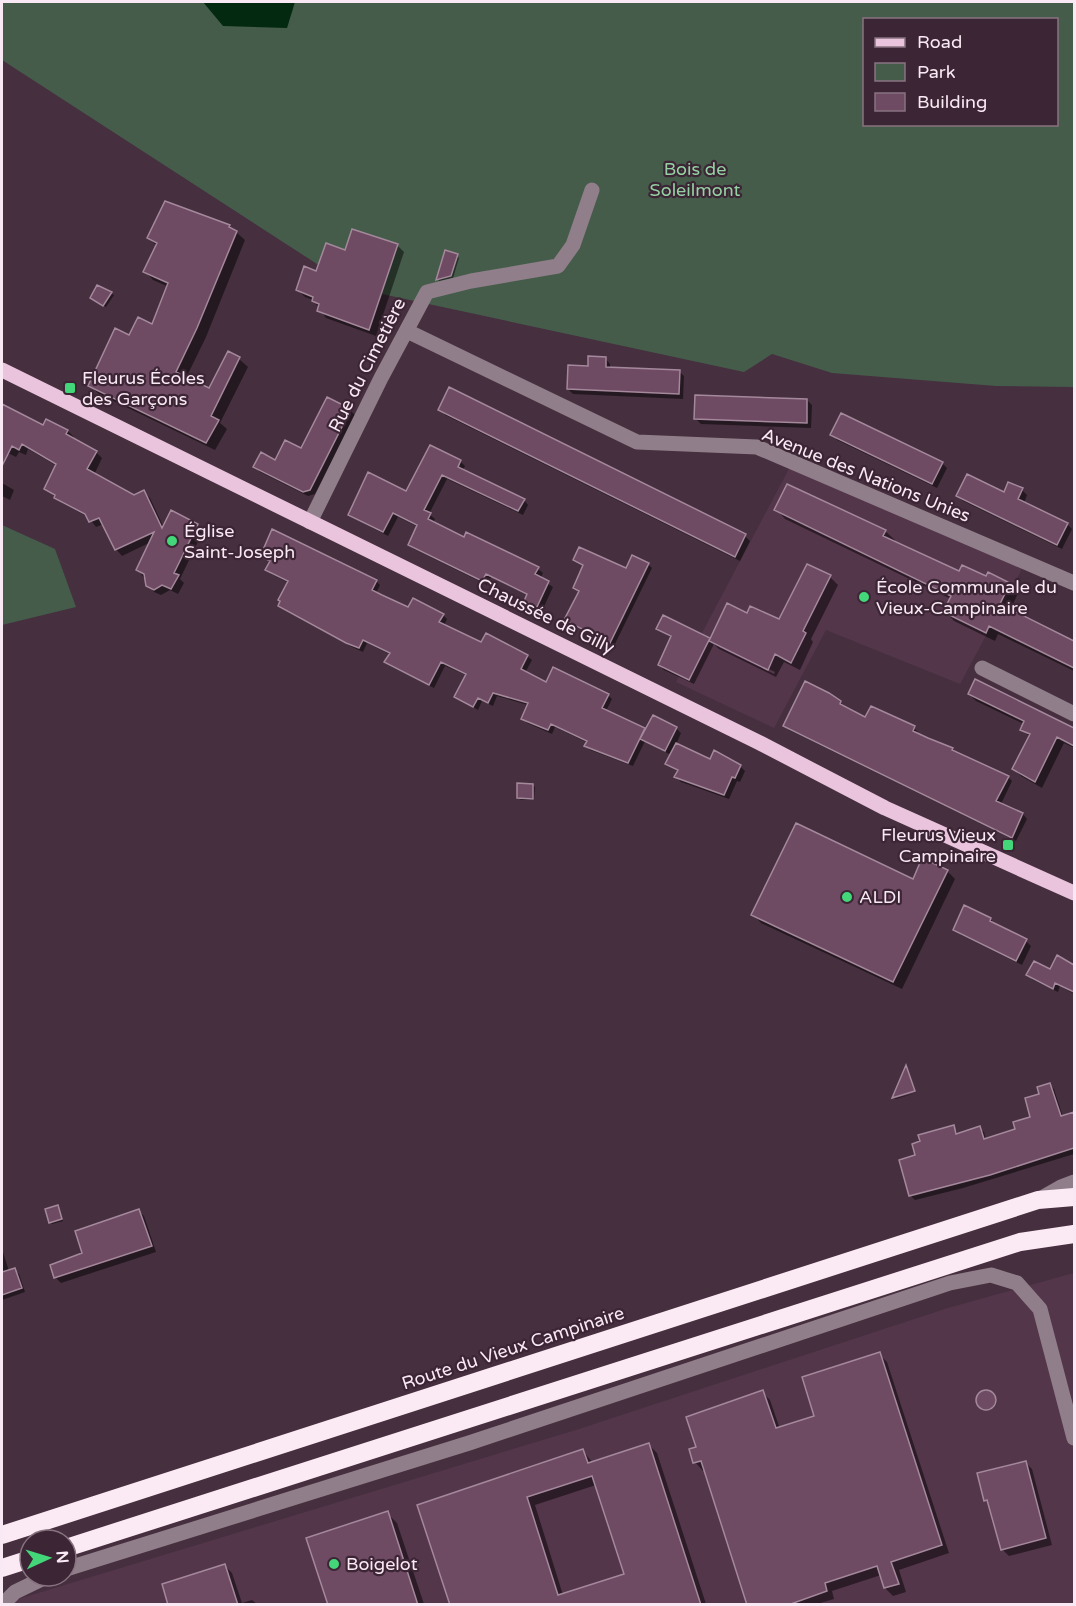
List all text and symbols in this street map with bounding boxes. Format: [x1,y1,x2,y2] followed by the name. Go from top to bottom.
[863,18,1058,126] legend
[917,31,962,53] text: Road
[917,61,956,83] text: Park
[917,91,987,113] text: Building
[650,158,740,201] park label: Bois de Soleilmont
[324,294,410,436] street label: Rue du Cimetière
[82,367,205,410] place label: Fleurus Écoles des Garçons
[63,381,77,395] marker: Fleurus Écoles des Garçons
[759,423,973,527] street label: Avenue des Nations Unies
[184,520,295,563] place label: Église Saint-Joseph
[165,534,179,548] marker: Église Saint-Joseph
[474,573,618,659] street label: Chaussée de Gilly
[876,576,1057,619] place label: École Communale du Vieux-Campinaire
[857,590,871,604] marker: École Communale du Vieux-Campinaire
[881,824,996,867] place label: Fleurus Vieux Campinaire
[1001,838,1015,852] marker: Fleurus Vieux Campinaire
[859,886,901,908] place label: ALDI
[840,890,854,904] marker: ALDI
[399,1302,627,1394] street label: Route du Vieux Campinaire
[18,1528,78,1588] north arrow
[52,1550,72,1564] text: N
[346,1553,418,1575] place label: Boigelot
[327,1557,341,1571] marker: Boigelot

